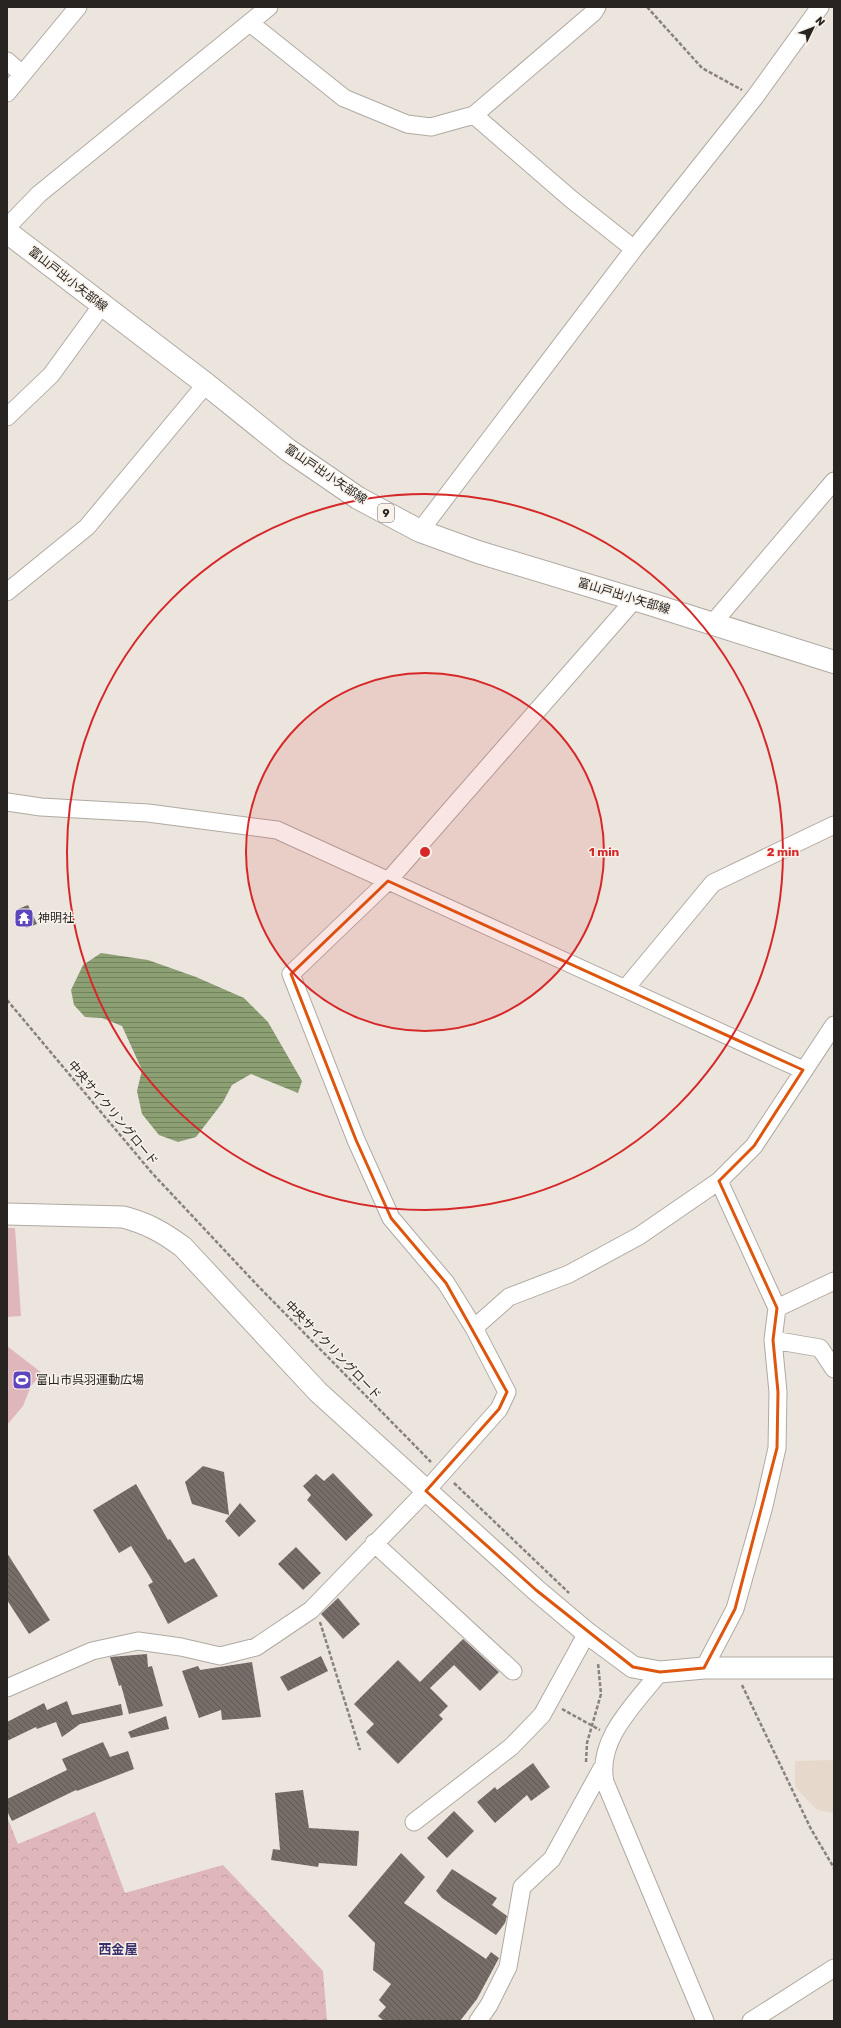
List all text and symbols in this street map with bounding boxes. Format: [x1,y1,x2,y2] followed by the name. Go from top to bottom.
[793,8,833,48] north arrow
[812,14,827,29] text: N
[26,244,110,314] street label: 富山戸出小矢部線
[282,441,370,507] street label: 富山戸出小矢部線
[378,504,394,522] road number: 9
[576,575,672,617] street label: 富山戸出小矢部線
[418,845,432,859] centre of rings
[589,845,620,859] text: 1 min
[767,845,800,859] text: 2 min
[13,907,35,929] temple icon: 神明社
[38,911,74,925] place label: 神明社
[65,1058,161,1168] street label: 中央サイクリングロード
[282,1298,384,1402] street label: 中央サイクリングロード
[11,1369,33,1391] sports icon: 富山市呉羽運動広場
[36,1373,144,1387] place label: 富山市呉羽運動広場
[98,1942,138,1957] district label: 西金屋

